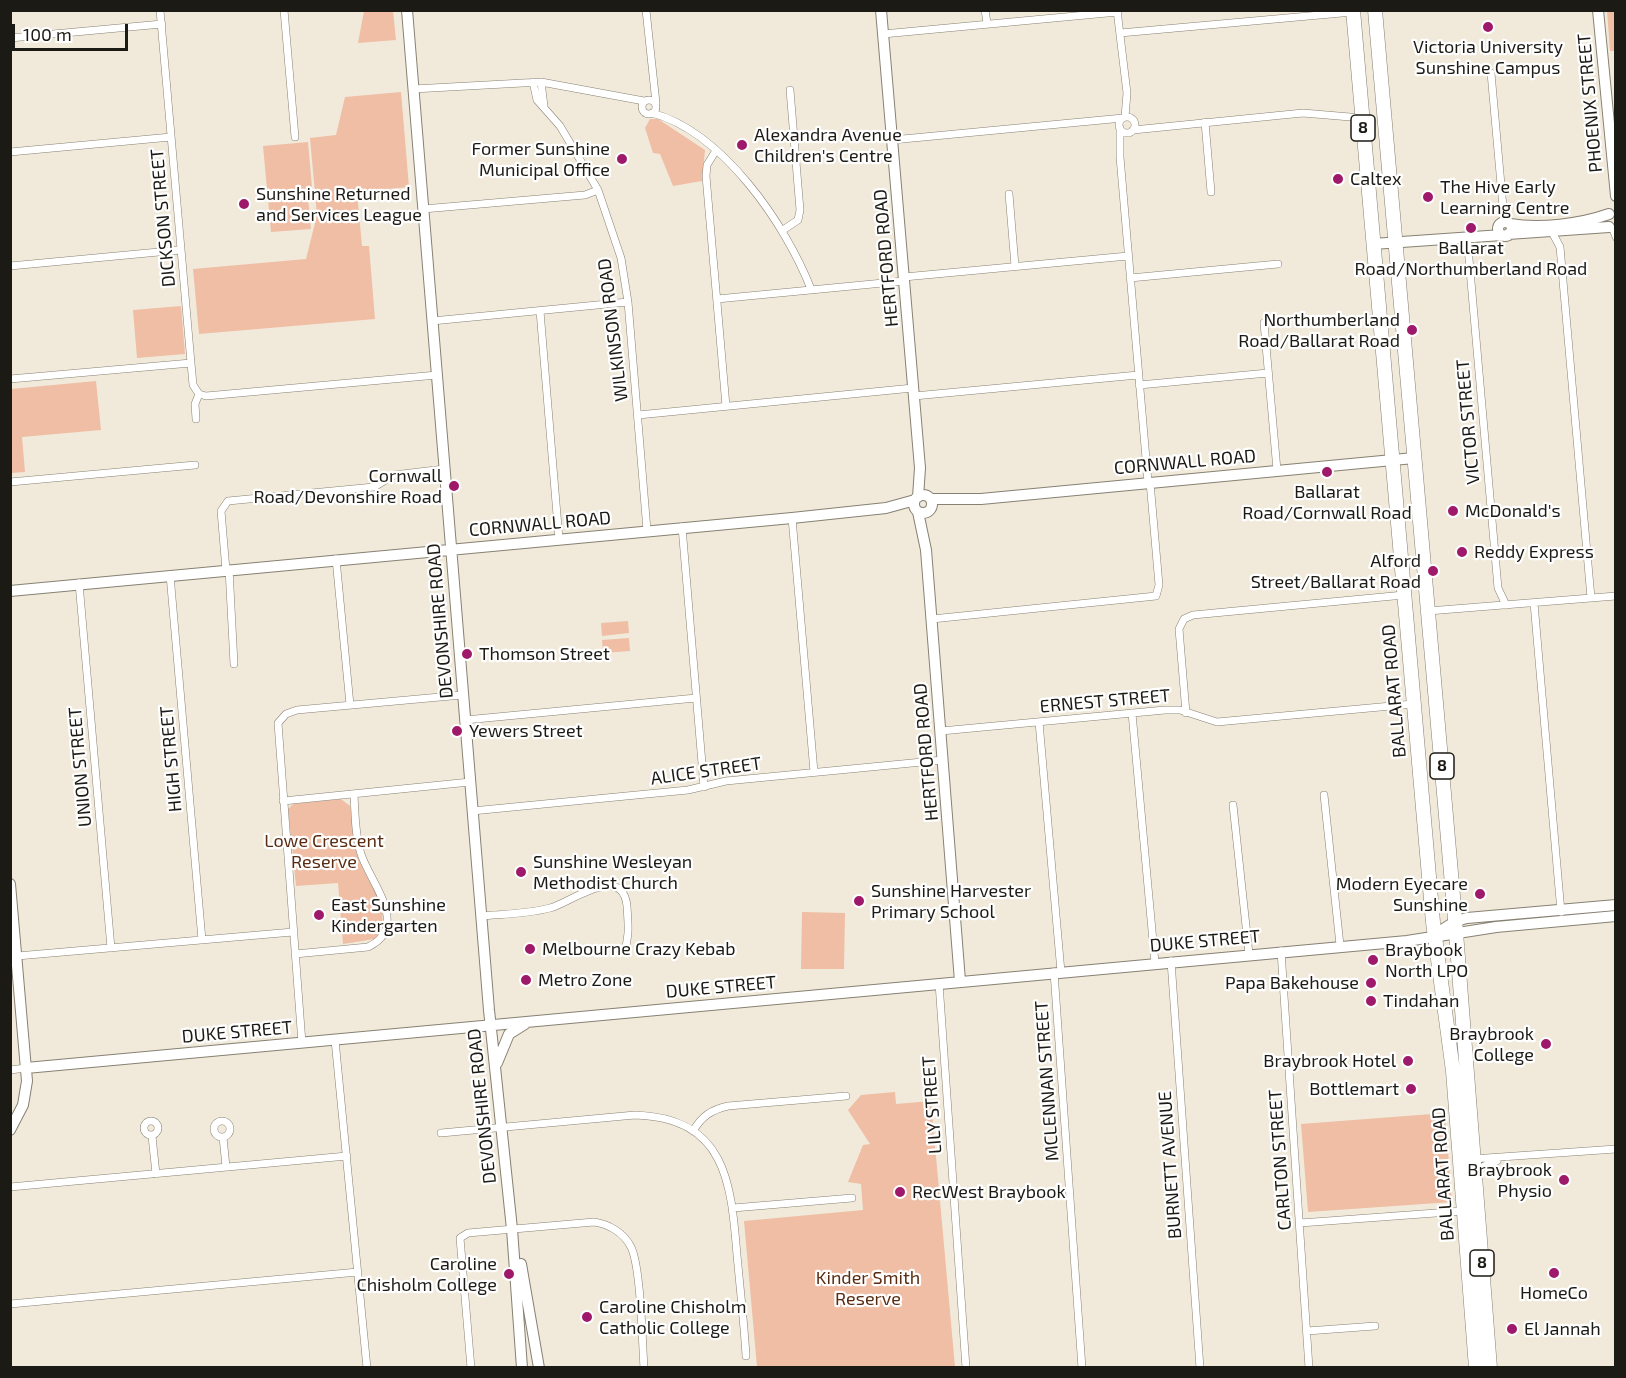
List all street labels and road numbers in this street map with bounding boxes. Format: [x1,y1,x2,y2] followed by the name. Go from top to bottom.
[1573,33,1607,173] street label: PHOENIX STREET
[1351,115,1375,141] road number: 8
[146,148,180,288] street label: DICKSON STREET
[869,188,903,328] street label: HERTFORD ROAD
[593,257,633,403] street label: WILKINSON ROAD
[1452,358,1484,486] street label: VICTOR STREET
[1113,445,1257,479] street label: CORNWALL ROAD
[468,507,612,541] street label: CORNWALL ROAD
[422,542,458,700] street label: DEVONSHIRE ROAD
[1377,623,1411,759] street label: BALLARAT ROAD
[909,682,943,822] street label: HERTFORD ROAD
[1039,685,1171,717] street label: ERNEST STREET
[156,705,186,813] street label: HIGH STREET
[64,706,96,828] street label: UNION STREET
[649,753,763,789] street label: ALICE STREET
[1430,753,1454,779] road number: 8
[1149,925,1261,957] street label: DUKE STREET
[665,971,777,1003] street label: DUKE STREET
[1031,1000,1063,1162] street label: MCLENNAN STREET
[181,1016,293,1048] street label: DUKE STREET
[463,1027,501,1185] street label: DEVONSHIRE ROAD
[918,1055,946,1155] street label: LILY STREET
[1264,1089,1296,1231] street label: CARLTON STREET
[1154,1090,1186,1240] street label: BURNETT AVENUE
[1428,1106,1458,1242] street label: BALLARAT ROAD
[1470,1250,1494,1276] road number: 8

